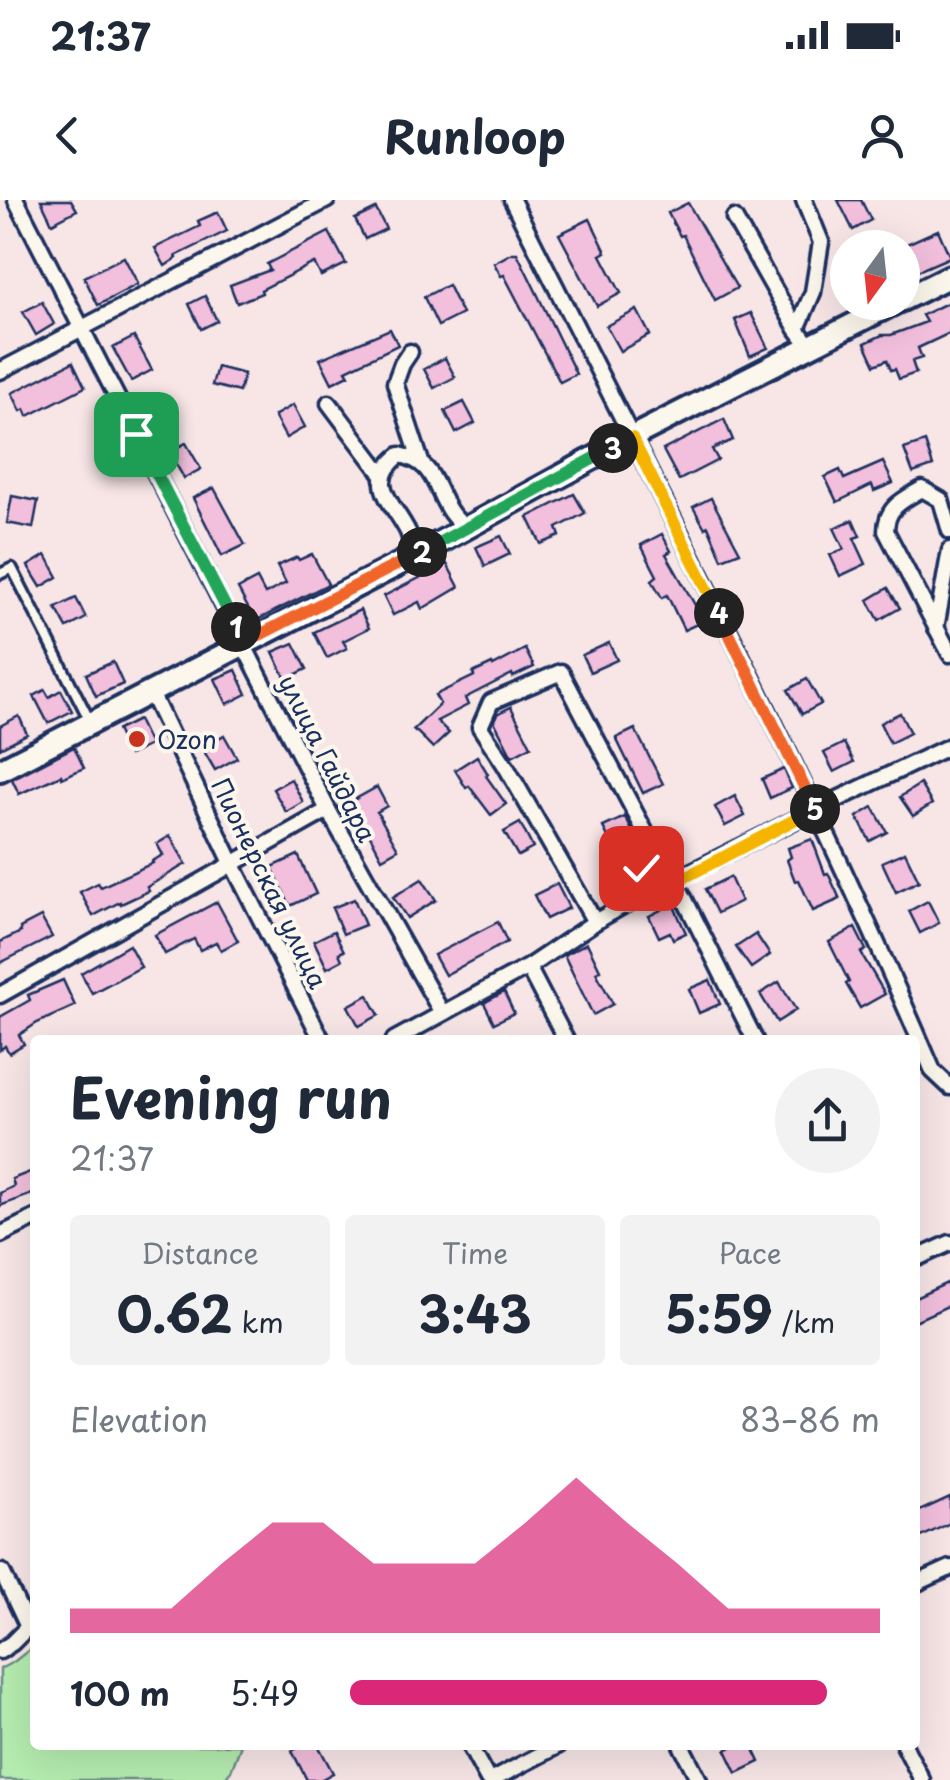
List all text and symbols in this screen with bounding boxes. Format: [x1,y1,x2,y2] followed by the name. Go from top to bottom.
[50,7,150,64] text: 21:37
[384,101,566,169] text: Runloop
[40,108,95,163] icon: back
[855,108,910,163] icon: person
[830,230,920,320] north arrow
[830,230,920,320] map controls
[94,392,179,477] pin
[109,407,164,462] icon: arrive
[588,423,638,473] pin: 3
[604,426,622,469] text: 3
[397,527,447,577] pin: 2
[412,530,432,573] text: 2
[694,588,744,638] pin: 4
[709,591,729,634] text: 4
[211,602,261,652] pin: 1
[229,605,243,648] text: 1
[269,668,387,849] street label: улица Гайдара
[157,720,217,758] place label: Ozon
[126,728,148,750] marker: Ozon
[202,771,338,995] street label: Пионерская улица
[790,784,840,834] pin: 5
[806,787,824,830] text: 5
[599,826,684,911] pin
[614,841,669,896] icon: check
[70,1055,392,1138] text: Evening run
[775,1068,880,1173] button: share
[70,1134,154,1182] text: 21:37
[141,1231,259,1274] text: Distance
[442,1231,508,1274] text: Time
[718,1231,782,1274] text: Pace
[116,1274,232,1350] text: 0.62
[418,1274,532,1350] text: 3:43
[665,1274,773,1350] text: 5:59
[232,1300,284,1343] text: km
[773,1300,835,1343] text: /km
[70,1395,208,1443] text: Elevation
[740,1395,880,1443] text: 83–86 m
[70,1669,170,1717] text: 100 m
[230,1669,299,1717] text: 5:49

